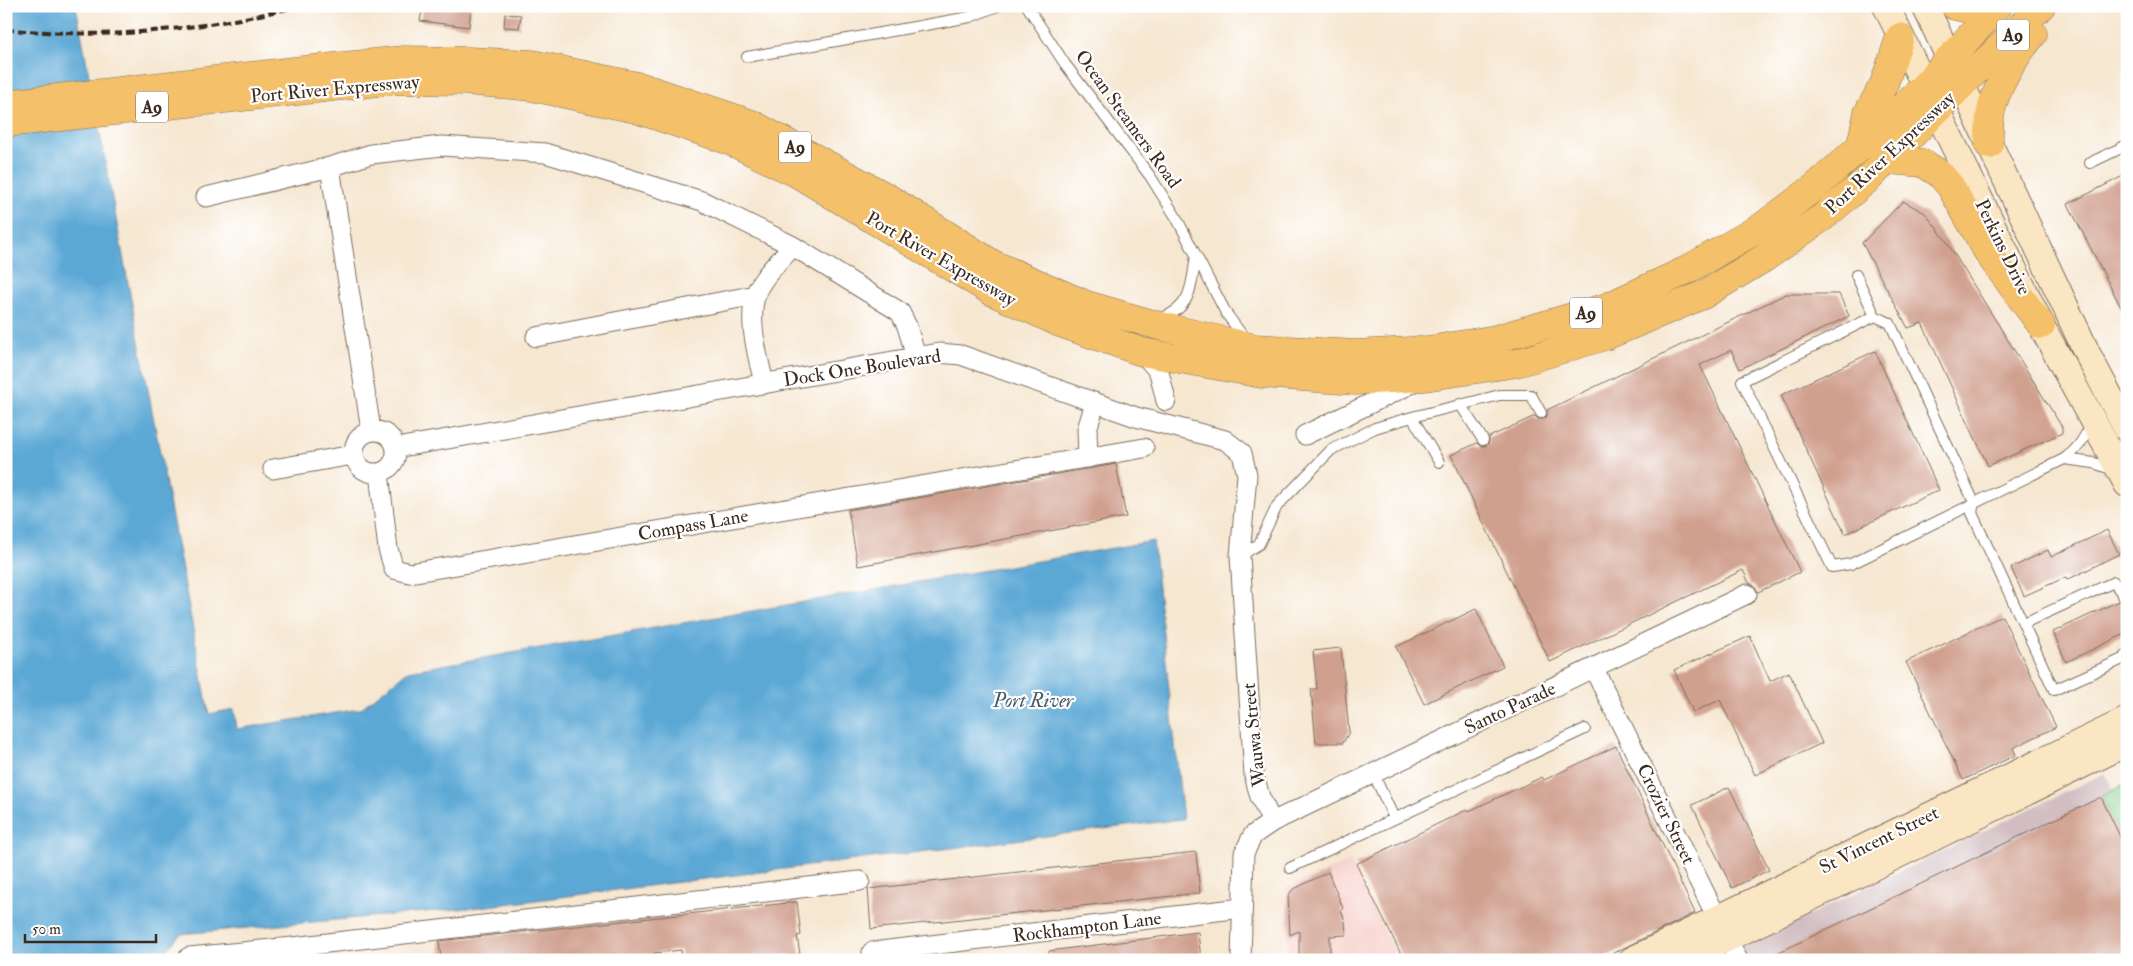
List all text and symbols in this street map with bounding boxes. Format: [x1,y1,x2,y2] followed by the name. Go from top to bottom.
[1997,20,2029,50] road number: A9
[1070,45,1187,193] street label: Ocean Steamers Road
[249,70,421,109] street label: Port River Expressway
[1820,86,1961,220] street label: Port River Expressway
[136,91,168,122] road number: A9
[779,132,811,162] road number: A9
[1970,195,2037,299] street label: Perkins Drive
[861,206,1021,313] street label: Port River Expressway
[1570,298,1602,328] road number: A9
[782,344,943,392] street label: Dock One Boulevard
[636,503,750,547] street label: Compass Lane
[1461,676,1560,740] street label: Santo Parade
[1237,682,1272,789] street label: Wauwa Street
[992,688,1075,713] water label: Port River
[1631,760,1701,868] street label: Crozier Street
[1815,801,1943,879] street label: St Vincent Street
[1011,906,1163,949] street label: Rockhampton Lane
[25,911,156,943] scale bar
[32,920,61,939] text: 50 m

